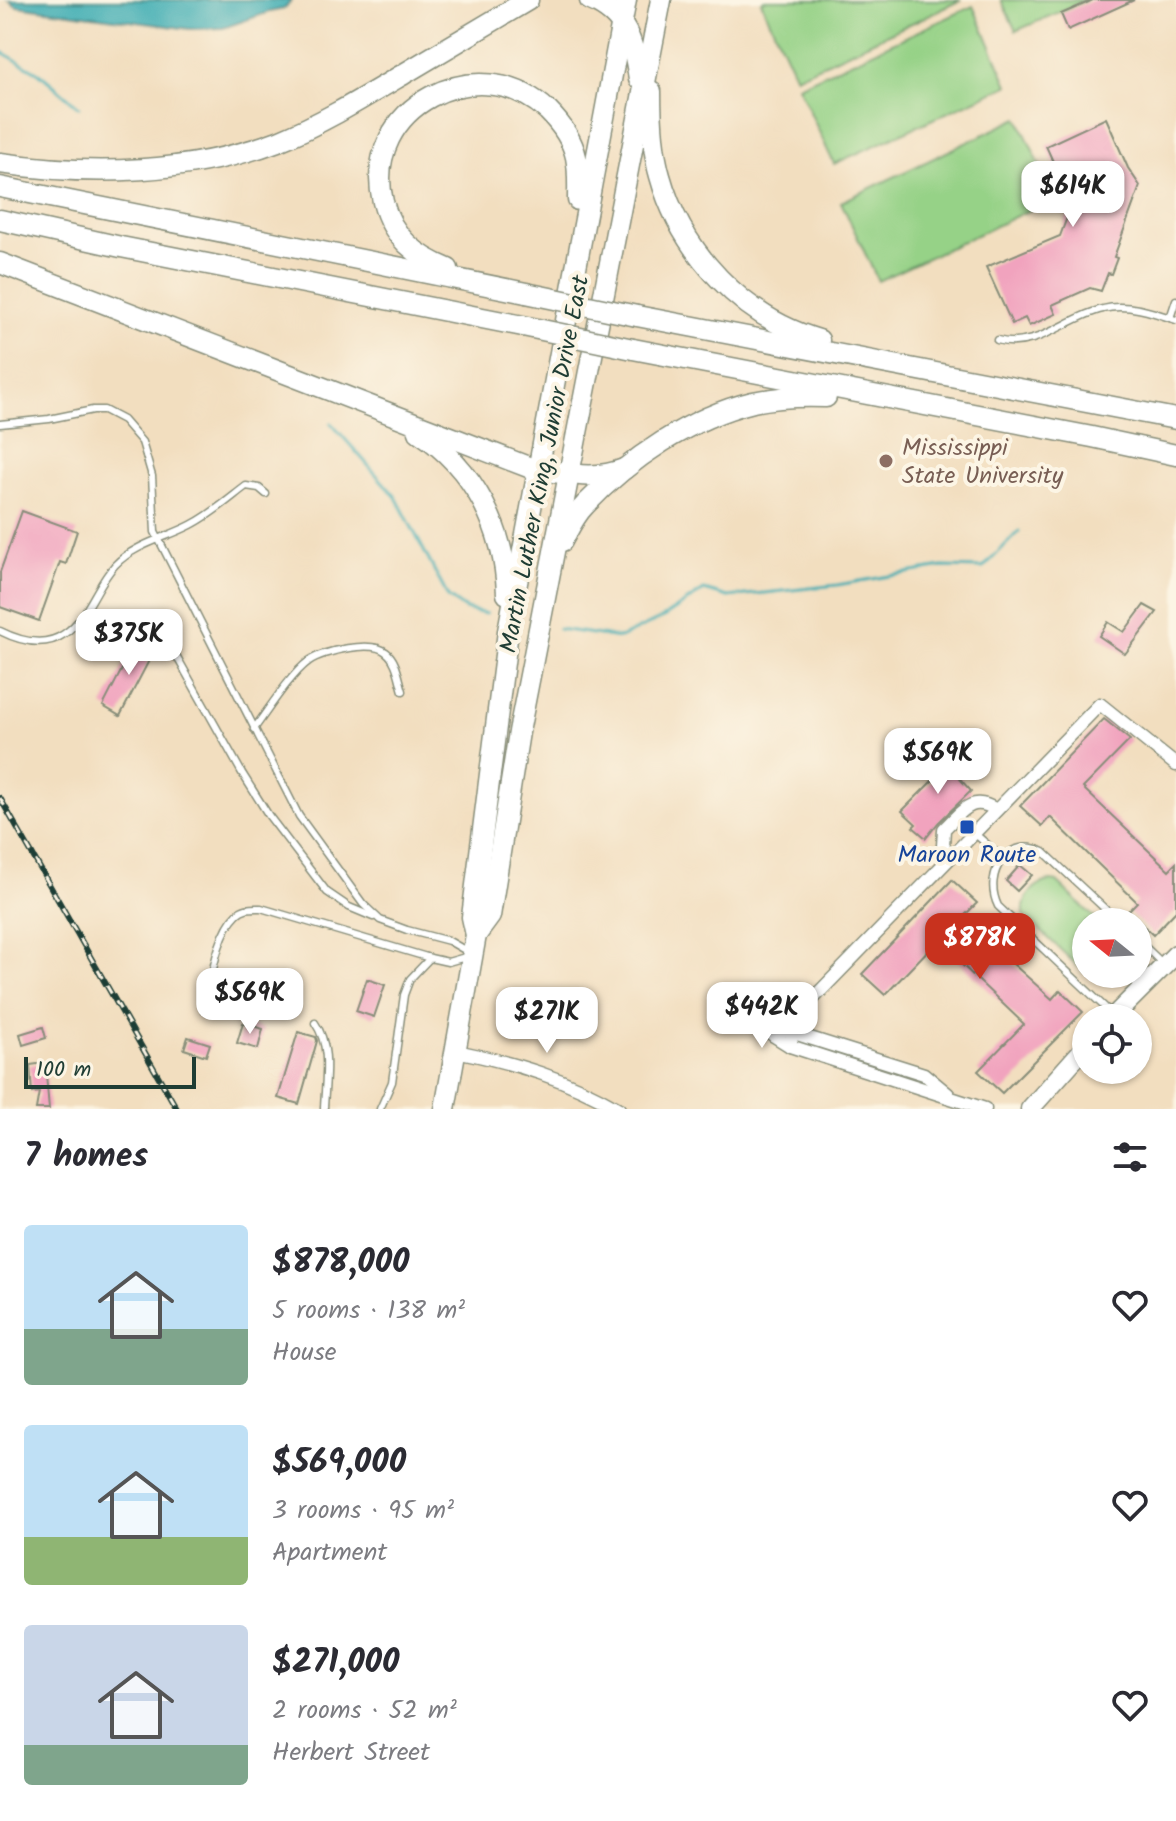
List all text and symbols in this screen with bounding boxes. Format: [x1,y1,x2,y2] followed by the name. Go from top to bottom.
[1017,161,1129,229] pin: $614K
[1039,166,1107,208] text: $614K
[490,271,601,657] street label: Martin Luther King, Junior Drive East
[902,429,1064,496] place label: Mississippi State University
[877,452,895,470] marker: Mississippi State University
[73,609,185,677] pin: $375K
[94,614,164,656] text: $375K
[882,728,994,796] pin: $569K
[902,733,974,775] text: $569K
[958,818,976,836] marker: Maroon Route
[898,836,1037,875] place label: Maroon Route
[1072,908,1152,988] north arrow
[1072,908,1152,1084] map controls
[924,913,1036,981] pin: $878K
[943,918,1017,960] text: $878K
[194,968,306,1036] pin: $569K
[214,973,286,1015] text: $569K
[706,982,818,1050] pin: $442K
[491,987,603,1055] pin: $271K
[725,987,799,1029] text: $442K
[514,992,580,1034] text: $271K
[1072,1004,1152,1084] button: locate
[24,1053,196,1089] scale bar
[36,1053,91,1088] text: 100 m
[24,1130,148,1184] text: 7 homes
[1108,1135,1152,1179] icon: filters
[272,1236,410,1290] text: $878,000
[88,1257,184,1353] icon: home
[1108,1283,1152,1327] icon: heart
[272,1290,465,1332] text: 5 rooms · 138 m²
[272,1332,336,1374] text: House
[272,1436,406,1490] text: $569,000
[88,1457,184,1553] icon: home
[1108,1483,1152,1527] icon: heart
[272,1490,454,1532] text: 3 rooms · 95 m²
[272,1532,387,1574] text: Apartment
[272,1636,400,1690] text: $271,000
[88,1657,184,1753] icon: home
[1108,1683,1152,1727] icon: heart
[272,1690,457,1732] text: 2 rooms · 52 m²
[272,1732,430,1774] text: Herbert Street

